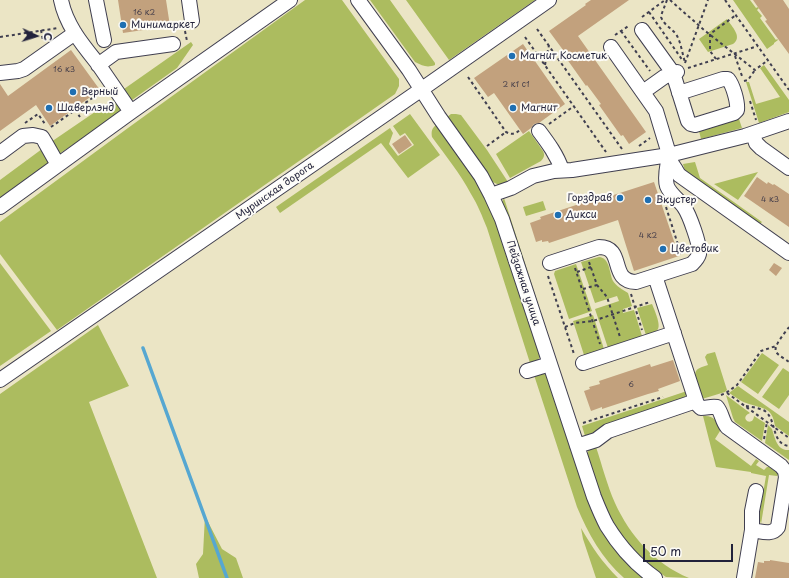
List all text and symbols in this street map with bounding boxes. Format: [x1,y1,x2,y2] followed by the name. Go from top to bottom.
[133,8,155,18] house number: 16 к2
[16,16,56,56] north arrow
[131,19,195,31] place label: Минимаркет
[118,20,128,30] marker: Минимаркет
[40,32,57,42] text: С
[520,50,607,62] place label: Магнит Косметик
[507,51,517,61] marker: Магнит Косметик
[53,65,75,75] house number: 16 к3
[503,80,529,90] house number: 2 к1 с1
[81,86,118,98] place label: Верный
[68,87,78,97] marker: Верный
[57,102,114,114] place label: Шаверлэнд
[521,102,558,114] place label: Магнит
[44,103,54,113] marker: Шаверлэнд
[508,103,518,113] marker: Магнит
[234,160,316,222] street label: Муринская дорога
[568,192,612,204] place label: Горздрав
[615,193,625,203] marker: Горздрав
[656,194,696,206] place label: Вкустер
[643,195,653,205] marker: Вкустер
[761,195,779,205] house number: 4 к3
[566,209,597,221] place label: Дикси
[553,210,563,220] marker: Дикси
[639,231,657,241] house number: 4 к2
[504,239,542,327] street label: Пейзажная улица
[671,243,718,255] place label: Цветовик
[658,244,668,254] marker: Цветовик
[628,380,634,390] house number: 6
[645,536,735,562] scale bar
[650,542,681,560] text: 50 m

